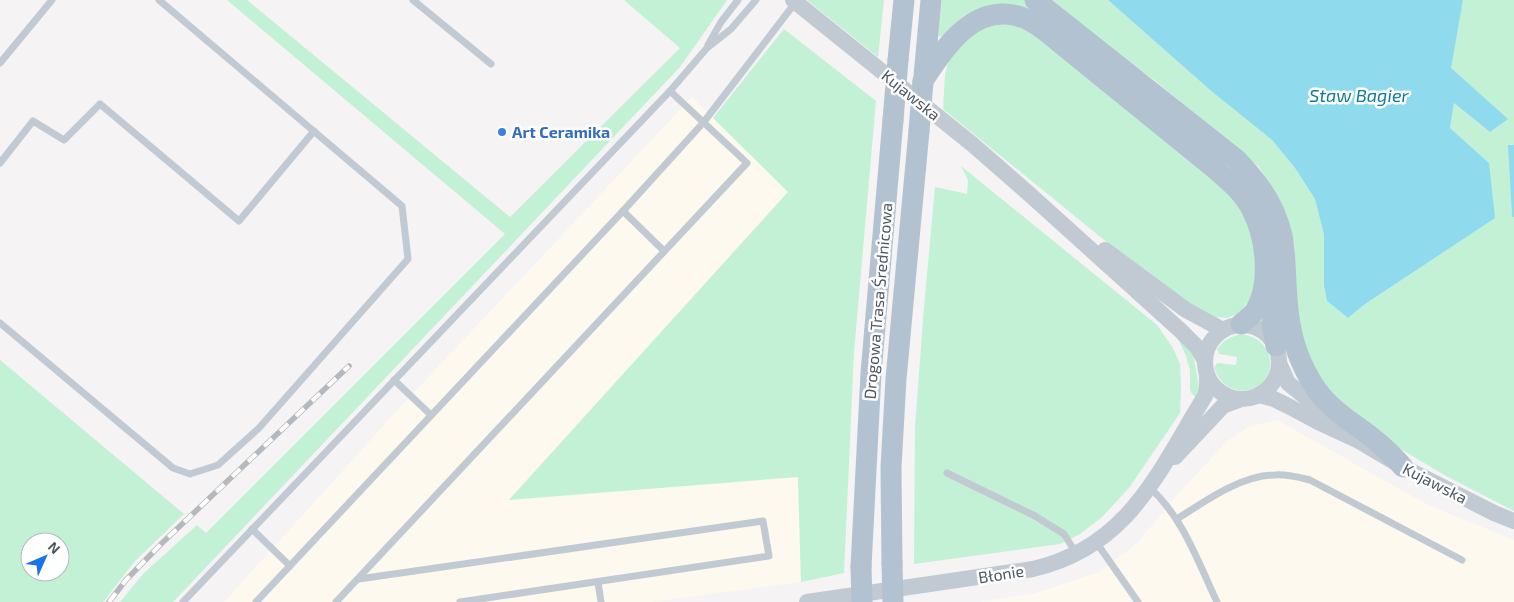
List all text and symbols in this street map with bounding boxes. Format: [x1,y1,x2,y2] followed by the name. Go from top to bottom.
[878,65,944,125] street label: Kujawska
[1309,84,1410,106] water label: Staw Bagier
[512,122,610,141] place label: Art Ceramika
[496,126,508,138] marker: Art Ceramika
[859,202,896,400] street label: Drogowa Trasa Średnicowa
[1399,458,1471,508] street label: Kujawska
[20,532,70,582] north arrow
[45,538,64,557] text: N
[977,561,1025,586] street label: Błonie

